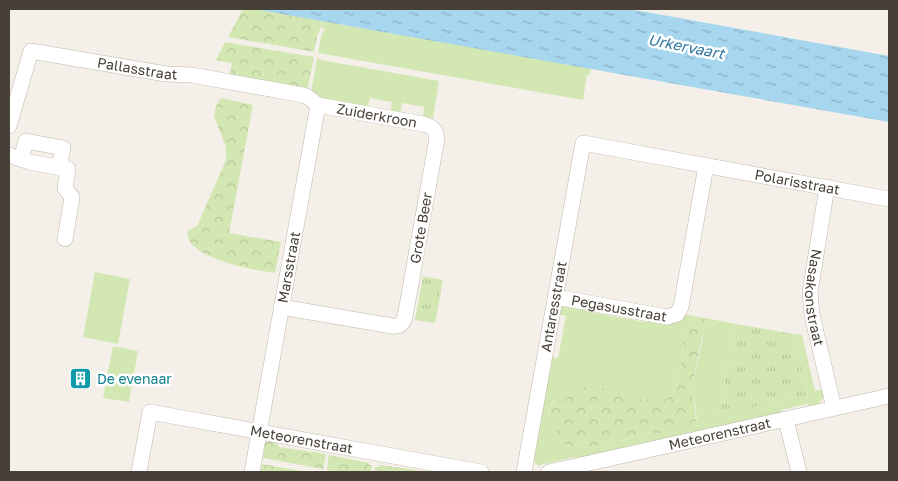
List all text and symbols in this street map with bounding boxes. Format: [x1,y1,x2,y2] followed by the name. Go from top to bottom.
[647,30,728,63] water label: Urkervaart
[96,53,178,82] street label: Pallasstraat
[336,100,419,131] street label: Zuiderkroon
[753,166,841,198] street label: Polarisstraat
[406,191,435,265] street label: Grote Beer
[274,230,303,304] street label: Marsstraat
[802,248,828,348] street label: Nasakonstraat
[537,260,570,353] street label: Antaresstraat
[570,291,668,325] street label: Pegasusstraat
[69,367,93,391] building icon: De evenaar
[97,370,172,387] place label: De evenaar
[667,414,772,453] street label: Meteorenstraat
[249,421,354,457] street label: Meteorenstraat

